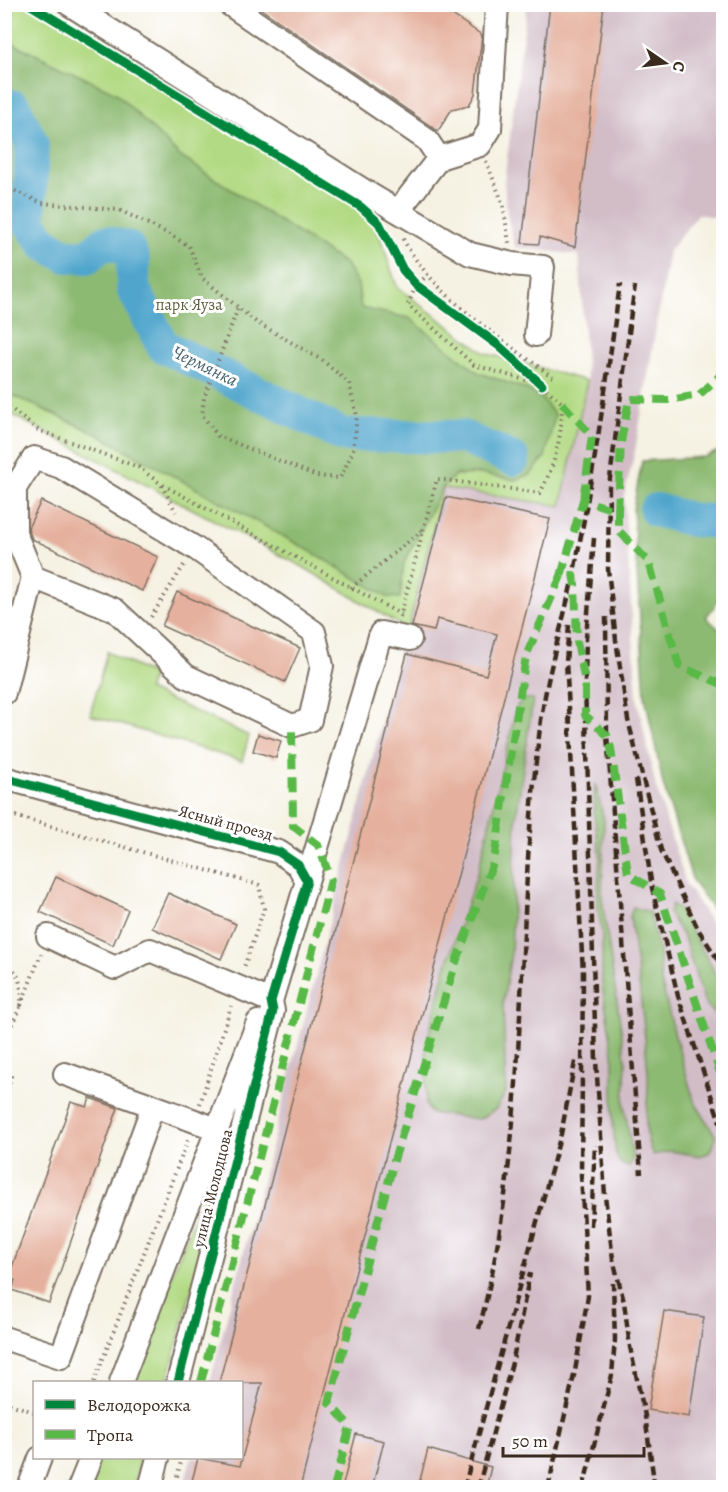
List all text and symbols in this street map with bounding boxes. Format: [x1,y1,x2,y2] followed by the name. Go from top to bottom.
[635,33,695,93] north arrow
[667,59,690,74] text: С
[155,294,223,316] park label: парк Яуза
[168,340,242,392] water label: Чермянка
[176,800,275,846] street label: Ясный проезд
[187,1126,238,1251] street label: улица Молодцова
[33,1381,243,1459] legend
[87,1393,192,1417] text: Велодорожка
[503,1420,644,1458] scale bar
[87,1423,134,1447] text: Тропа
[512,1429,548,1453] text: 50 m

